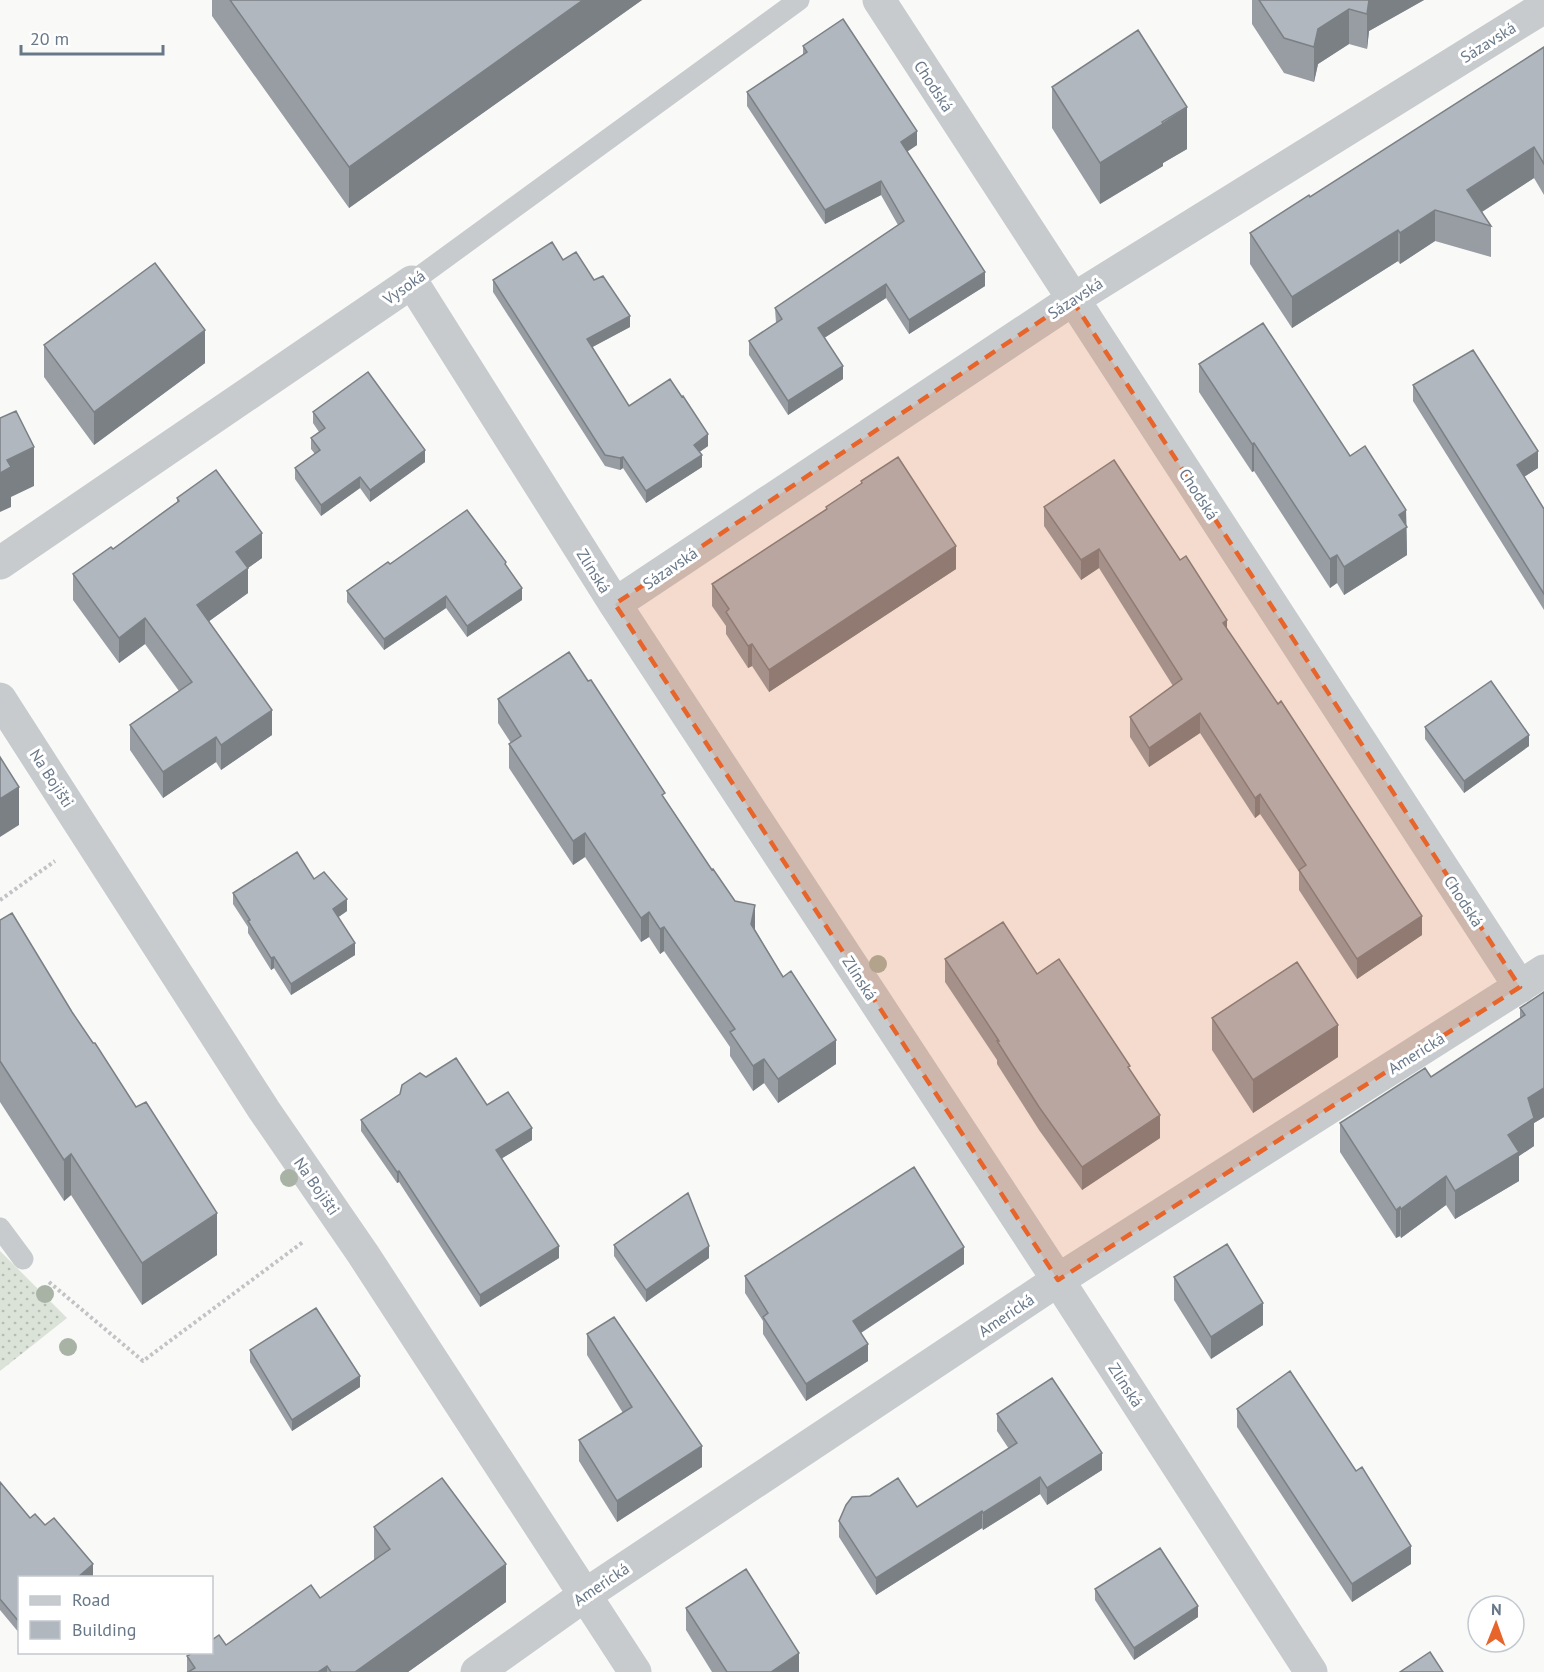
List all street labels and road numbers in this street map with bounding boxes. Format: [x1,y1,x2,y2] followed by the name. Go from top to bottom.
[1457,17,1519,67] street label: Sázavská
[910,56,958,116] street label: Chodská
[378,265,429,309] street label: Vysoká
[1044,273,1106,323] street label: Sázavská
[1175,464,1223,524] street label: Chodská
[639,542,701,594] street label: Sázavská
[573,545,615,597] street label: Zlínská
[26,745,78,811] street label: Na Bojišti
[1440,871,1488,931] street label: Chodská
[838,952,882,1004] street label: Zlínská
[1384,1028,1448,1078] street label: Americká
[290,1153,344,1219] street label: Na Bojišti
[974,1289,1038,1341] street label: Americká
[1104,1359,1148,1411] street label: Zlínská
[569,1558,633,1610] street label: Americká

